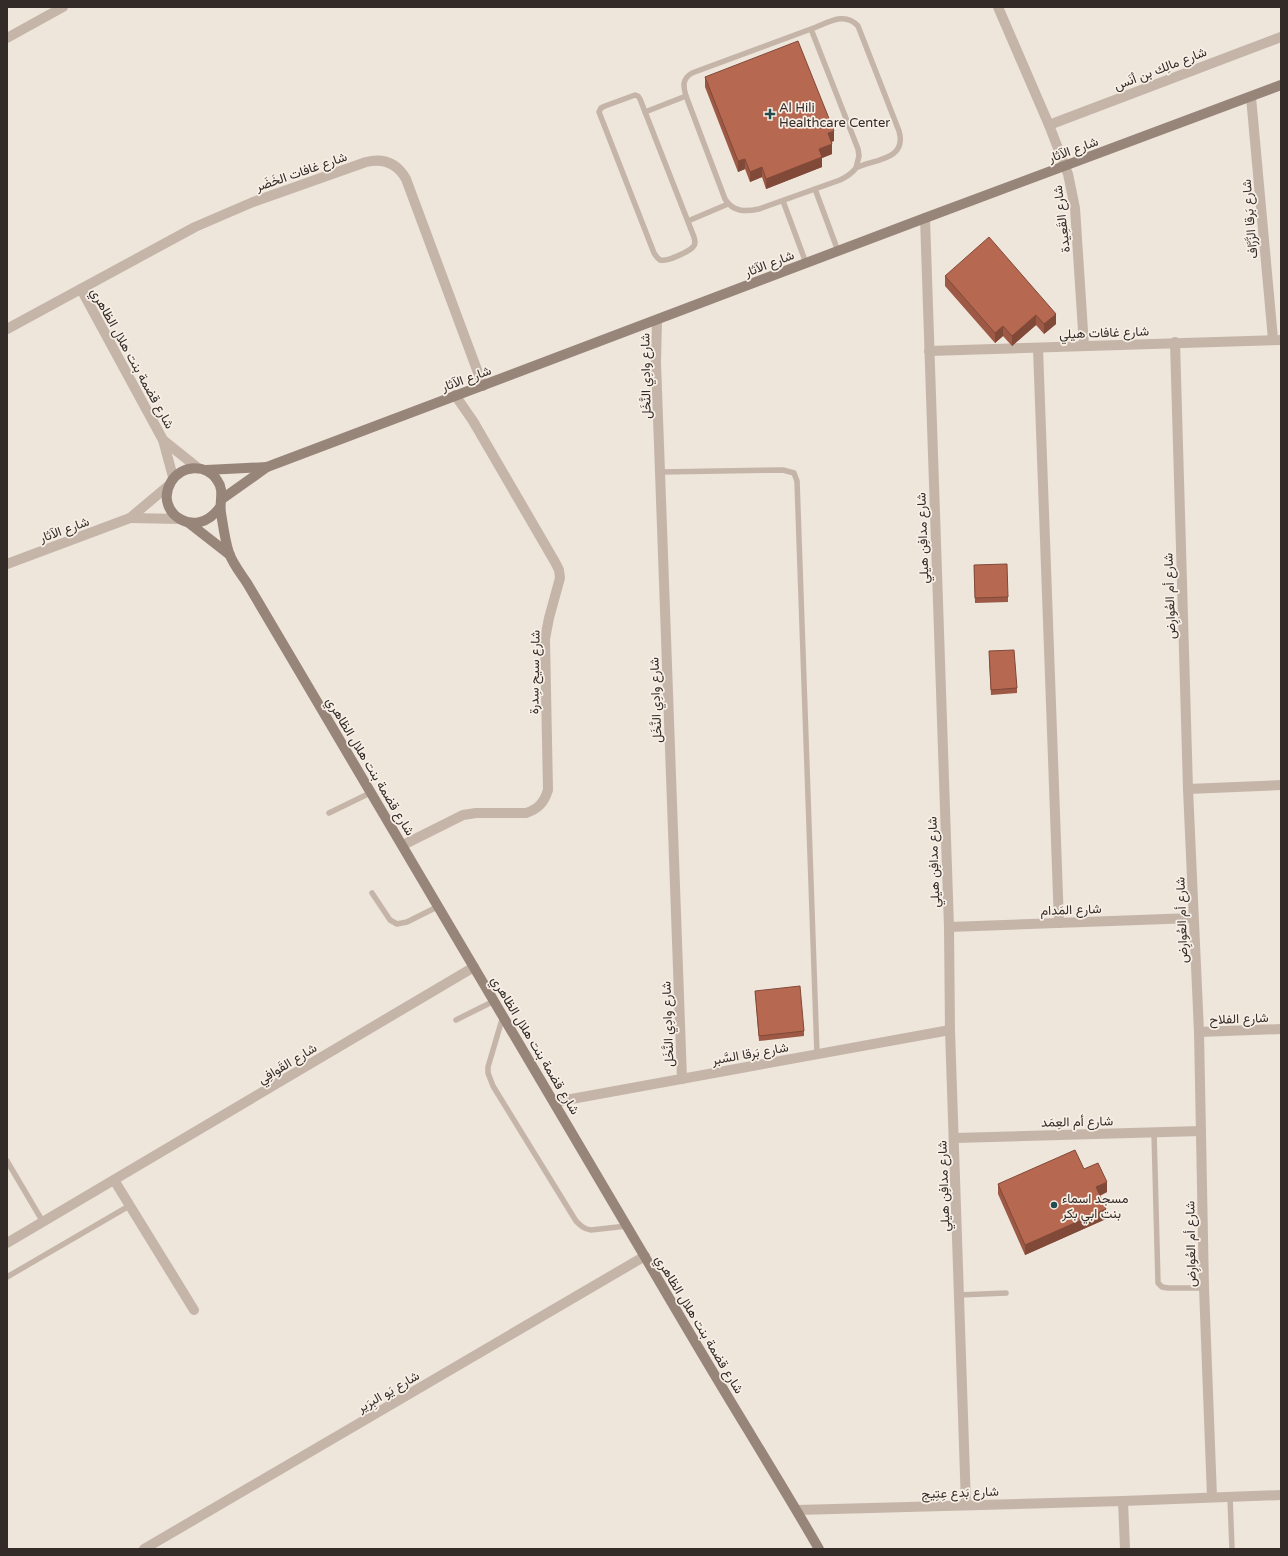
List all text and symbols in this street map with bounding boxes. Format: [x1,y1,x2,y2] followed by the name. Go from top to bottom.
[1112,44,1209,95] street label: شارع مالِك بن أنَس
[779,100,890,131] place label: Al Hili Healthcare Center
[764,108,776,120] marker: Al Hili Healthcare Center
[1045,134,1101,168] street label: شارع الآثار
[253,149,349,196] street label: شارع غافات الخَضَر
[1239,178,1262,259] street label: شارع بَرقا الزَّرَّاف
[1050,184,1075,254] street label: شارع القَعِيدة
[741,247,797,282] street label: شارع الآثار
[85,285,178,433] street label: شارع قضمة بنت هلال الظاهري
[1059,323,1149,345] street label: شارع غافات هيلي
[637,333,657,419] street label: شارع وادِي النَّخَل
[438,363,494,397] street label: شارع الآثار
[913,492,935,584] street label: شارع مدافِن هيلي
[36,514,92,548] street label: شارع الآثار
[1160,552,1182,639] street label: شارع أم العُوارِض
[526,630,545,714] street label: شارع سيح سِدرة
[647,657,667,743] street label: شارع وادِي النَّخَل
[321,694,418,840] street label: شارع قضمة بنت هلال الظاهري
[924,816,946,908] street label: شارع مدافِن هيلي
[1172,876,1194,963] street label: شارع أم العُوارِض
[1040,901,1102,920] street label: شارع المَدام
[486,973,583,1119] street label: شارع قضمة بنت هلال الظاهري
[659,981,679,1067] street label: شارع وادِي النَّخَل
[1209,1010,1269,1029] street label: شارع الفلاح
[710,1039,790,1070] street label: شارع بَرقا السَّبر
[255,1040,321,1089] street label: شارع القَوافِي
[1041,1113,1113,1132] street label: شارع أم العِمَد
[934,1140,956,1232] street label: شارع مدافِن هيلي
[1061,1191,1129,1224] place label: مسجد اسماء بنت ابي بكر
[1049,1200,1059,1210] marker: مسجد اسماء بنت ابي بكر
[1182,1201,1202,1287] street label: شارع أم العُوارِض
[650,1252,747,1398] street label: شارع قضمة بنت هلال الظاهري
[354,1368,424,1418] street label: شارع يَو البِرَير
[921,1484,999,1503] street label: شارع بَدع عِتِيج

